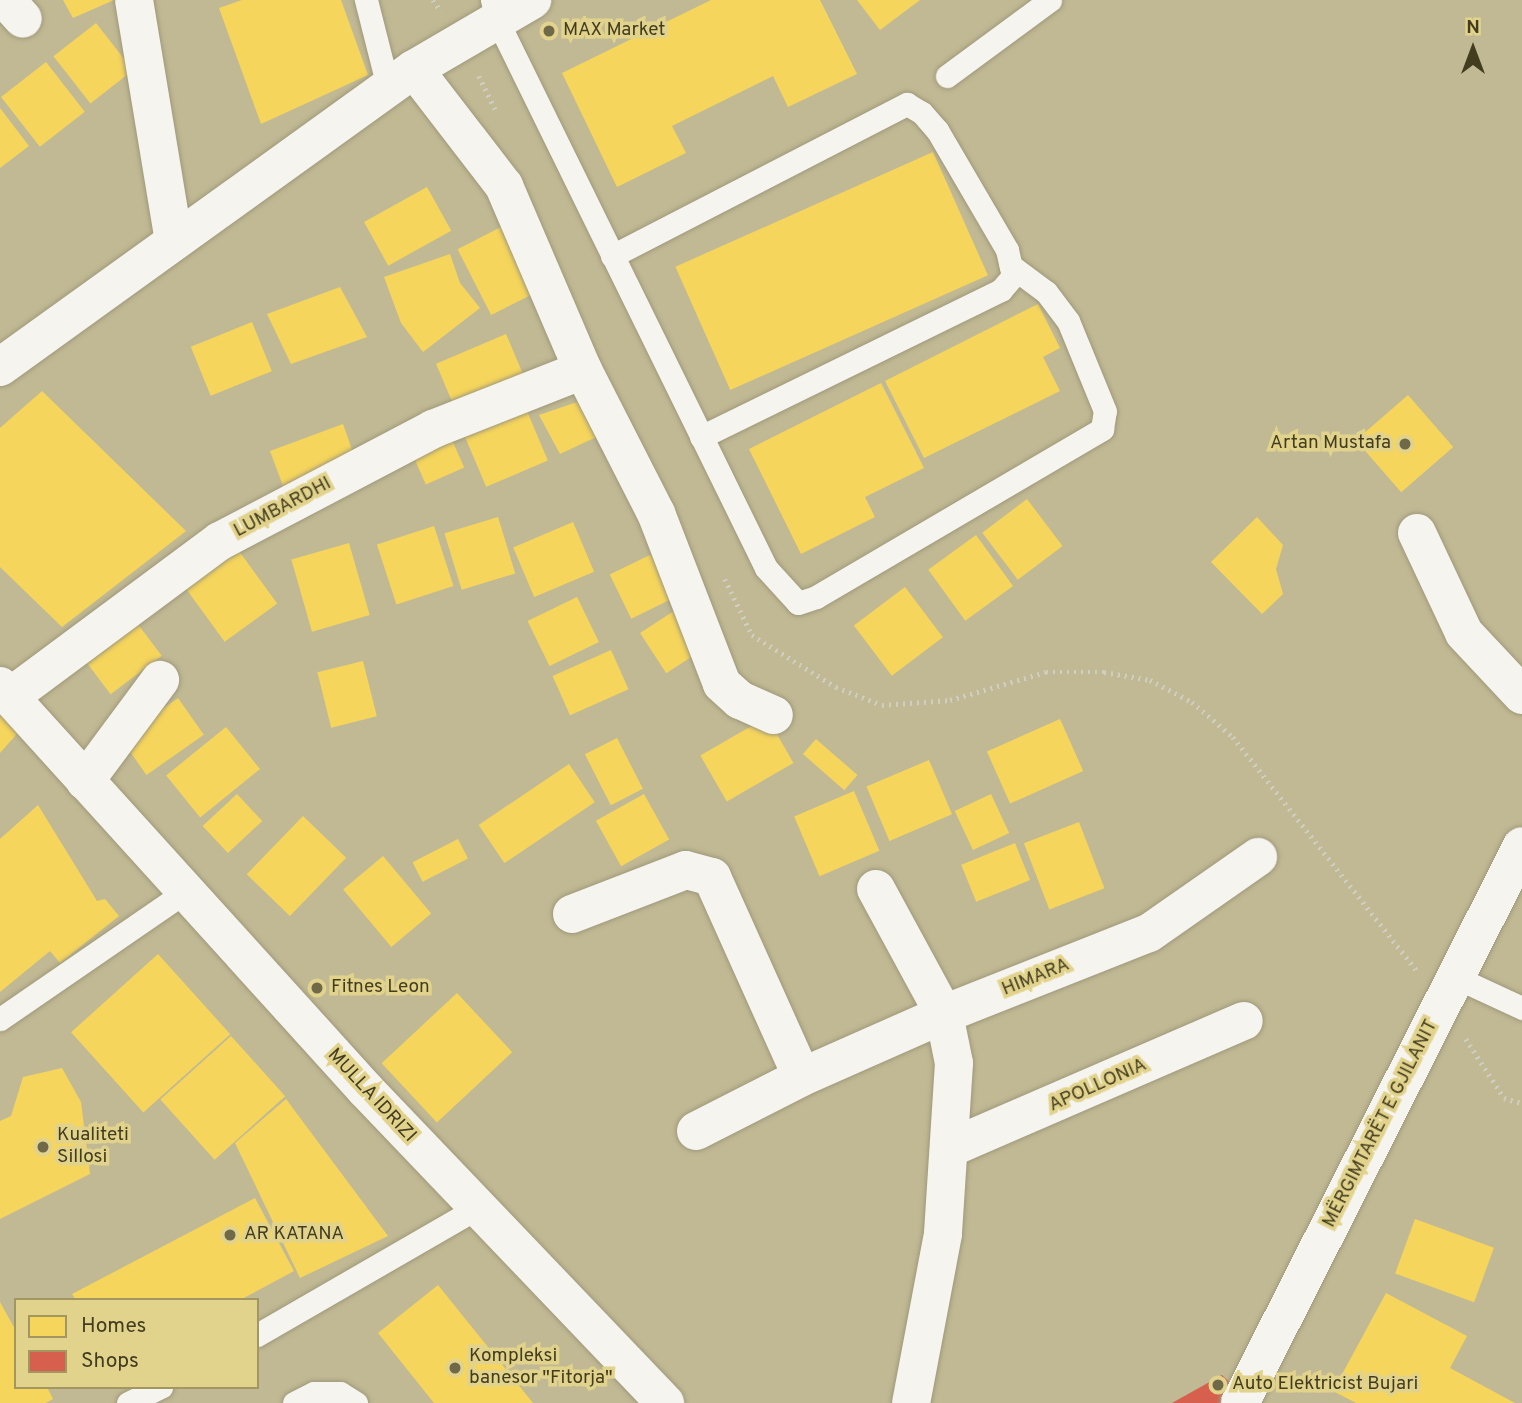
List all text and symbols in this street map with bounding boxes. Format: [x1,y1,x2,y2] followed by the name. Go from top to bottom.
[1438,14,1508,84] north arrow
[1466,16,1480,40] text: N
[563,20,665,42] place label: MAX Market
[541,23,557,39] marker: MAX Market
[1270,433,1391,455] place label: Artan Mustafa
[1397,436,1413,452] marker: Artan Mustafa
[230,473,336,543] street label: LUMBARDHI
[999,954,1073,1002] street label: HIMARA
[331,977,430,999] place label: Fitnes Leon
[309,980,325,996] marker: Fitnes Leon
[1318,1016,1444,1232] street label: MËRGIMTARËT E GJILANIT
[322,1044,420,1148] street label: MULLA IDRIZI
[1046,1054,1150,1118] street label: APOLLONIA
[57,1125,129,1169] place label: Kualiteti Sillosi
[35,1139,51,1155] marker: Kualiteti Sillosi
[244,1224,344,1246] place label: AR KATANA
[222,1227,238,1243] marker: AR KATANA
[14,1298,259,1389] legend
[81,1313,146,1340] text: Homes
[469,1346,613,1390] place label: Kompleksi banesor "Fitorja"
[81,1348,139,1375] text: Shops
[447,1360,463,1376] marker: Kompleksi banesor "Fitorja"
[1232,1374,1418,1396] place label: Auto Elektricist Bujari
[1210,1377,1226,1393] marker: Auto Elektricist Bujari

